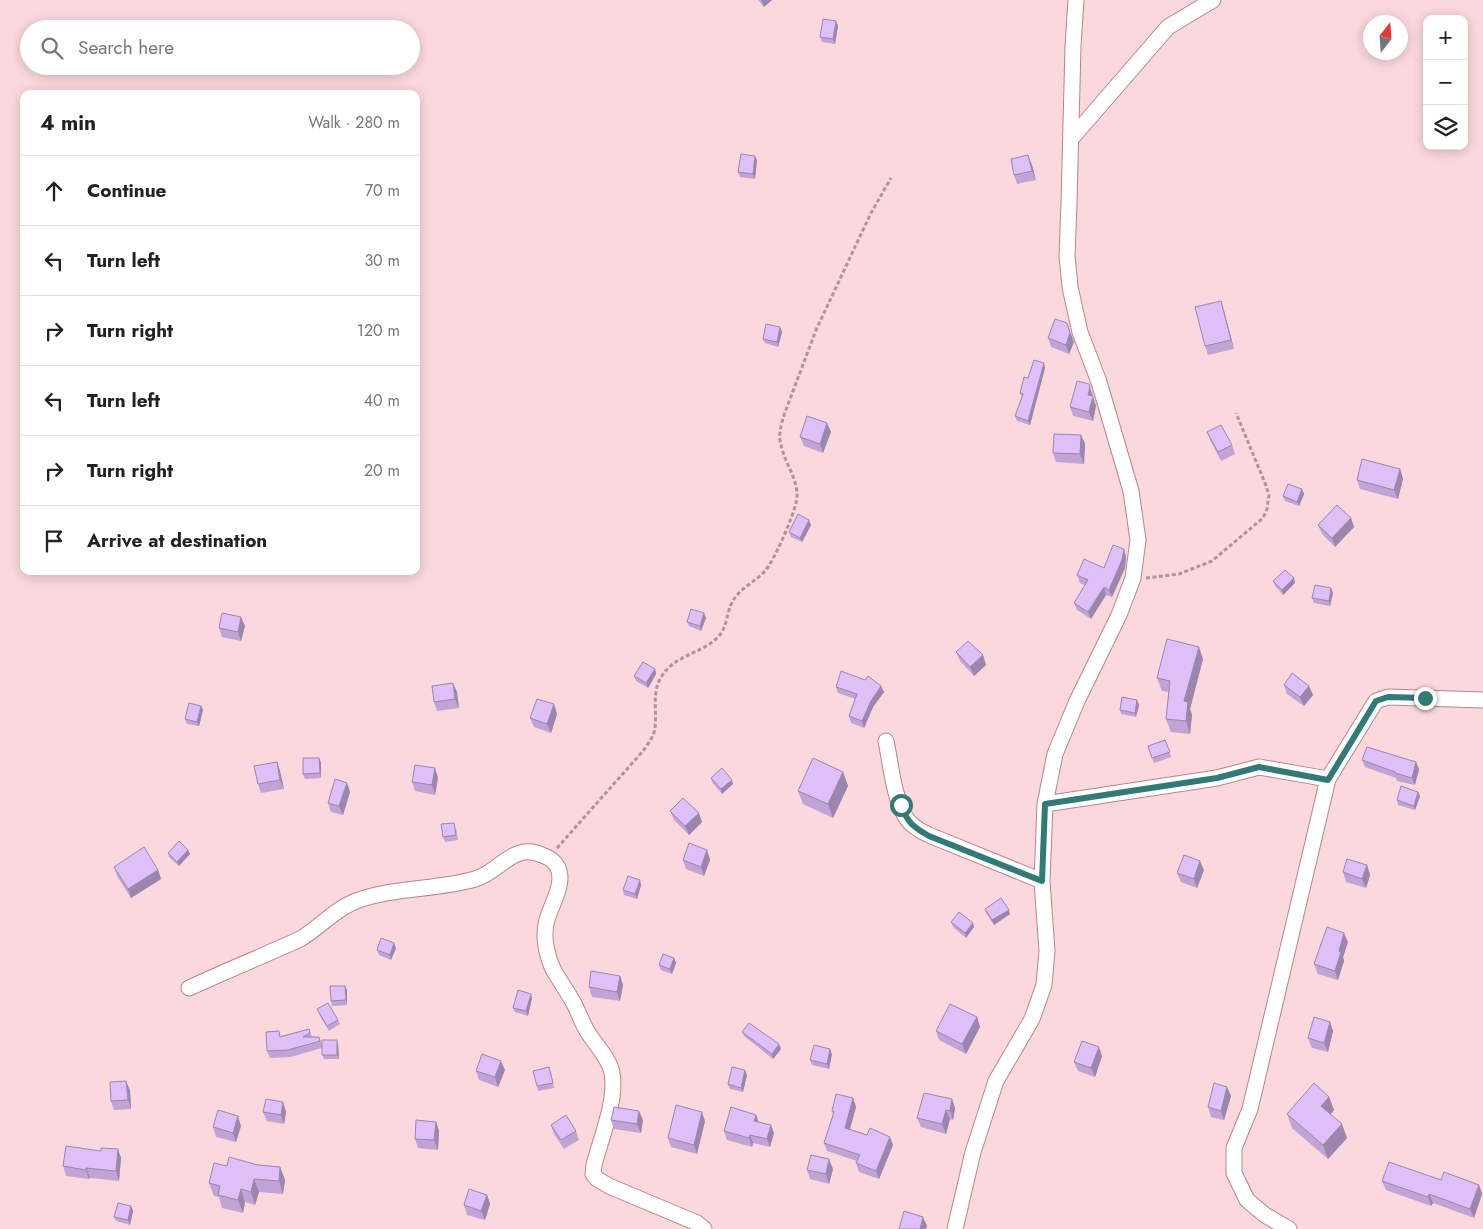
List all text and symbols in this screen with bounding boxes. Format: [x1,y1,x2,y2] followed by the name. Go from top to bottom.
[1363,15,1408,60] north arrow
[1423,15,1468,150] map controls
[1423,15,1468,60] button: +
[20,20,420,75] search box
[38,34,66,62] icon: search
[78,34,174,61] text: Search here
[1423,60,1468,105] button: −
[1423,105,1468,150] button: layers
[40,108,96,138] text: 4 min
[308,111,400,134] text: Walk · 280 m
[40,177,68,205] icon: ahead
[87,177,166,204] text: Continue
[365,179,400,202] text: 70 m
[40,247,68,275] icon: left
[87,247,160,274] text: Turn left
[364,249,400,272] text: 30 m
[40,317,68,345] icon: right
[87,317,173,344] text: Turn right
[357,319,400,342] text: 120 m
[40,387,68,415] icon: left
[87,387,160,414] text: Turn left
[364,389,400,412] text: 40 m
[40,457,68,485] icon: right
[87,457,173,484] text: Turn right
[364,459,400,482] text: 20 m
[40,527,68,555] icon: arrive
[87,527,267,554] text: Arrive at destination
[1414,687,1437,710] route end
[890,794,913,817] route start

